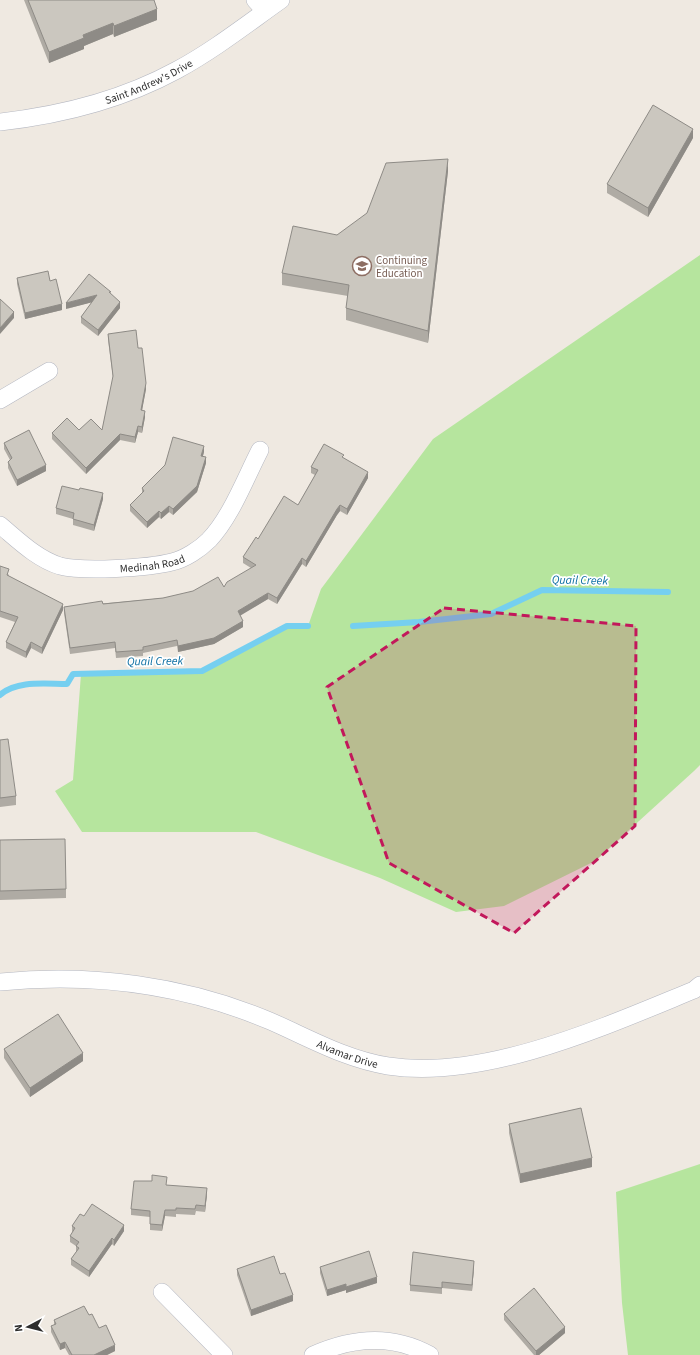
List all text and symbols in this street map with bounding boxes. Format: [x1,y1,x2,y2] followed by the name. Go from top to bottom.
[103,55,196,108] street label: Saint Andrew's Drive
[376,253,427,281] place label: Continuing Education
[351,255,373,277] school or university icon: Continuing Education
[119,551,187,576] street label: Medinah Road
[552,572,609,589] water label: Quail Creek
[127,653,184,670] water label: Quail Creek
[314,1037,380,1072] street label: Alvamar Drive
[8,1307,48,1347] north arrow
[11,1324,26,1333] text: N

